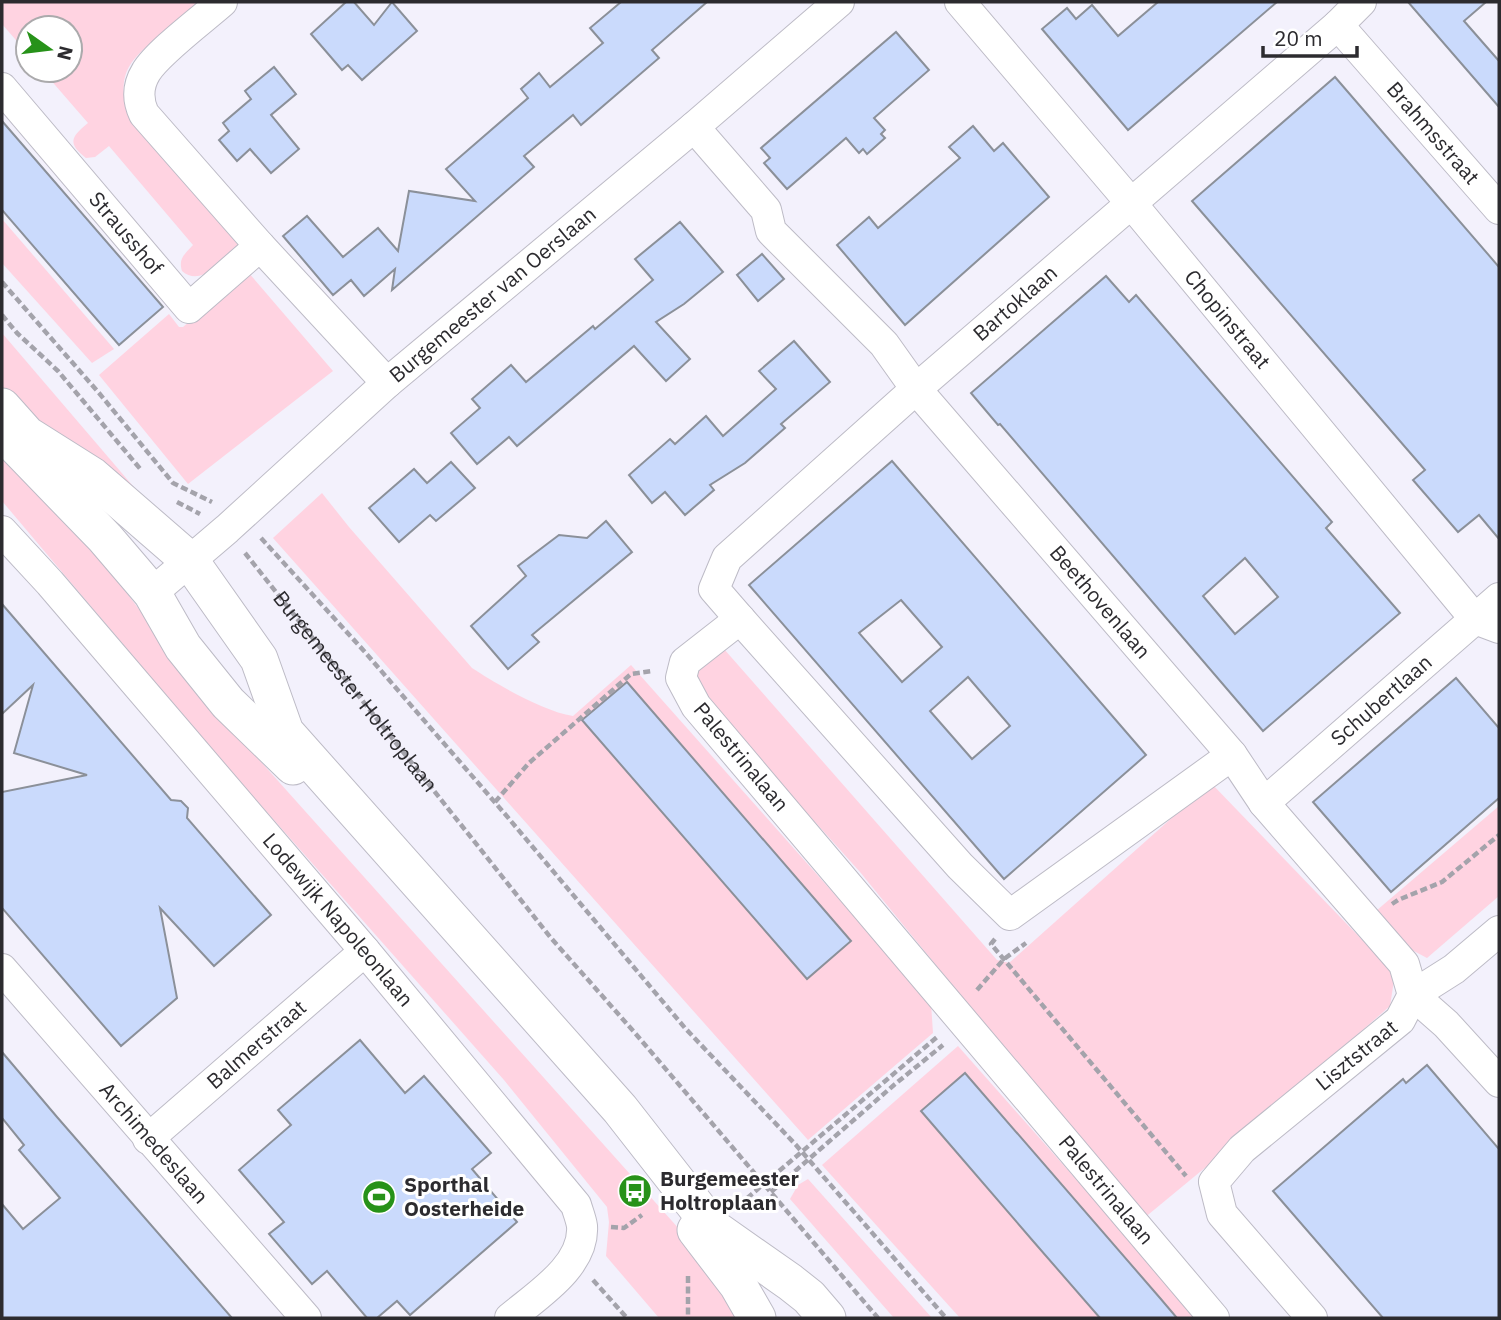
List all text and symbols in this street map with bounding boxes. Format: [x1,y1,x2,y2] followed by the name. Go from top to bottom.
[14,14,84,84] north arrow
[1263,14,1358,58] scale bar
[1274,24,1323,52] text: 20 m
[52,44,79,63] text: N
[1381,75,1486,190] street label: Brahmsstraat
[83,185,170,281] street label: Strausshof
[383,200,601,388] street label: Burgemeester van Oerslaan
[967,258,1063,347] street label: Bartoklaan
[1179,263,1277,374] street label: Chopinstraat
[1044,539,1158,664] street label: Beethovenlaan
[267,585,445,797] street label: Burgemeester Holtroplaan
[1324,648,1437,752] street label: Schubertlaan
[688,696,796,817] street label: Palestrinalaan
[257,827,420,1012] street label: Lodewijk Napoleonlaan
[200,993,312,1095] street label: Balmerstraat
[1309,1013,1403,1096] street label: Lisztstraat
[94,1076,215,1209] street label: Archimedeslaan
[1053,1129,1161,1250] street label: Palestrinalaan
[660,1164,800,1216] place label: Burgemeester Holtroplaan
[404,1170,525,1222] place label: Sporthal Oosterheide
[616,1172,654,1210] bus stop icon: Burgemeester Holtroplaan
[360,1178,398,1216] sports icon: Sporthal Oosterheide

